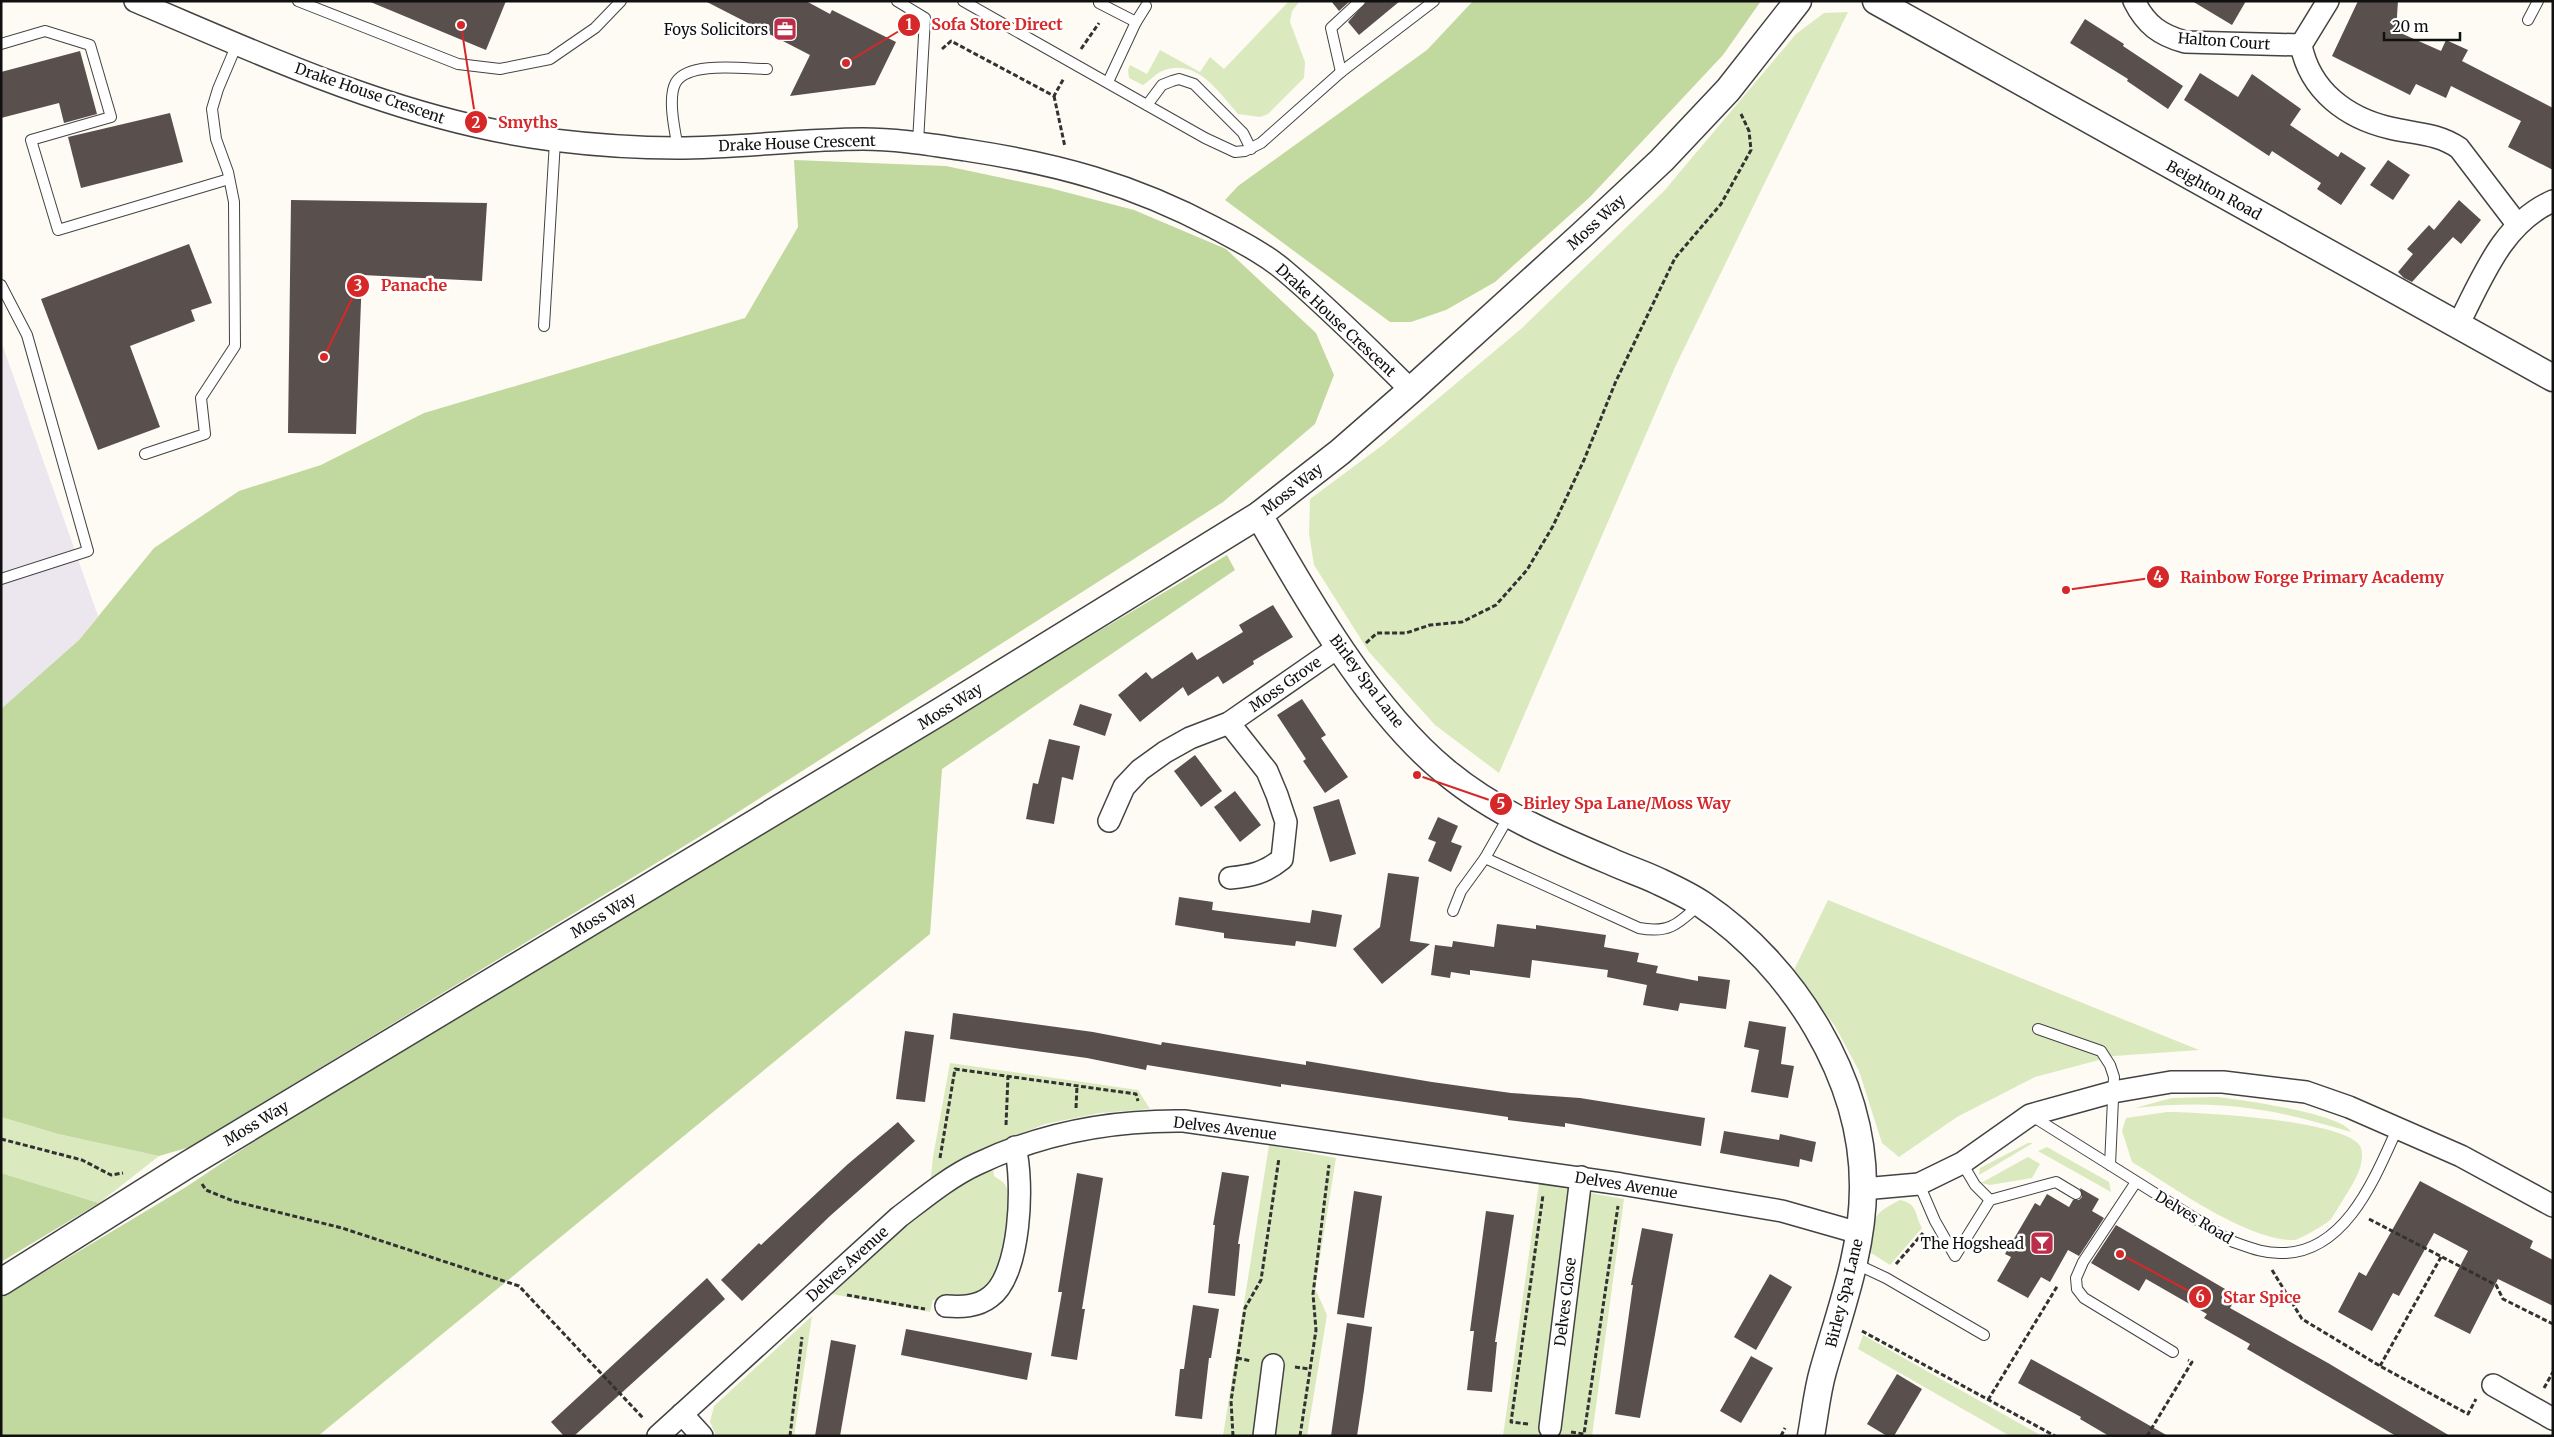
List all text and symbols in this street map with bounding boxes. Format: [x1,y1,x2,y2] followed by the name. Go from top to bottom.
[896,9,1073,40] callout: Sofa Store Direct
[2384,10,2460,42] scale bar
[931,14,1063,34] text: Sofa Store Direct
[906,15,913,34] text: 1
[772,16,798,42] office icon: Foys Solicitors
[2392,17,2429,36] text: 20 m
[664,20,768,39] place label: Foys Solicitors
[2177,28,2271,54] street label: Halton Court
[293,58,448,128] street label: Drake House Crescent
[463,107,568,138] callout: Smyths
[498,112,558,132] text: Smyths
[472,113,481,132] text: 2
[718,131,876,155] street label: Drake House Crescent
[2163,156,2265,224] street label: Beighton Road
[1563,190,1629,254] street label: Moss Way
[1272,259,1400,381] street label: Drake House Crescent
[345,270,457,301] callout: Panache
[381,275,448,295] text: Panache
[354,276,362,295] text: 3
[1258,459,1327,519] street label: Moss Way
[2145,562,2454,593] callout: Rainbow Forge Primary Academy
[2153,567,2163,586] text: 4
[2180,567,2444,587] text: Rainbow Forge Primary Academy
[1326,631,1408,731] street label: Birley Spa Lane
[1245,652,1325,716] street label: Moss Grove
[914,679,986,733] street label: Moss Way
[1488,788,1740,819] callout: Birley Spa Lane/Moss Way
[1523,793,1731,813] text: Birley Spa Lane/Moss Way
[1497,794,1505,813] text: 5
[567,888,639,942] street label: Moss Way
[220,1096,292,1150] street label: Moss Way
[1172,1112,1278,1144] street label: Delves Avenue
[1573,1168,1679,1203] street label: Delves Avenue
[2152,1186,2236,1248] street label: Delves Road
[802,1222,892,1306] street label: Delves Avenue
[2029,1230,2055,1256] bar icon: The Hogshead
[1921,1234,2024,1253] place label: The Hogshead
[1821,1237,1867,1349] street label: Birley Spa Lane
[1550,1256,1580,1348] street label: Delves Close
[2188,1281,2311,1312] callout: Star Spice
[2195,1287,2205,1306] text: 6
[2223,1287,2301,1307] text: Star Spice

